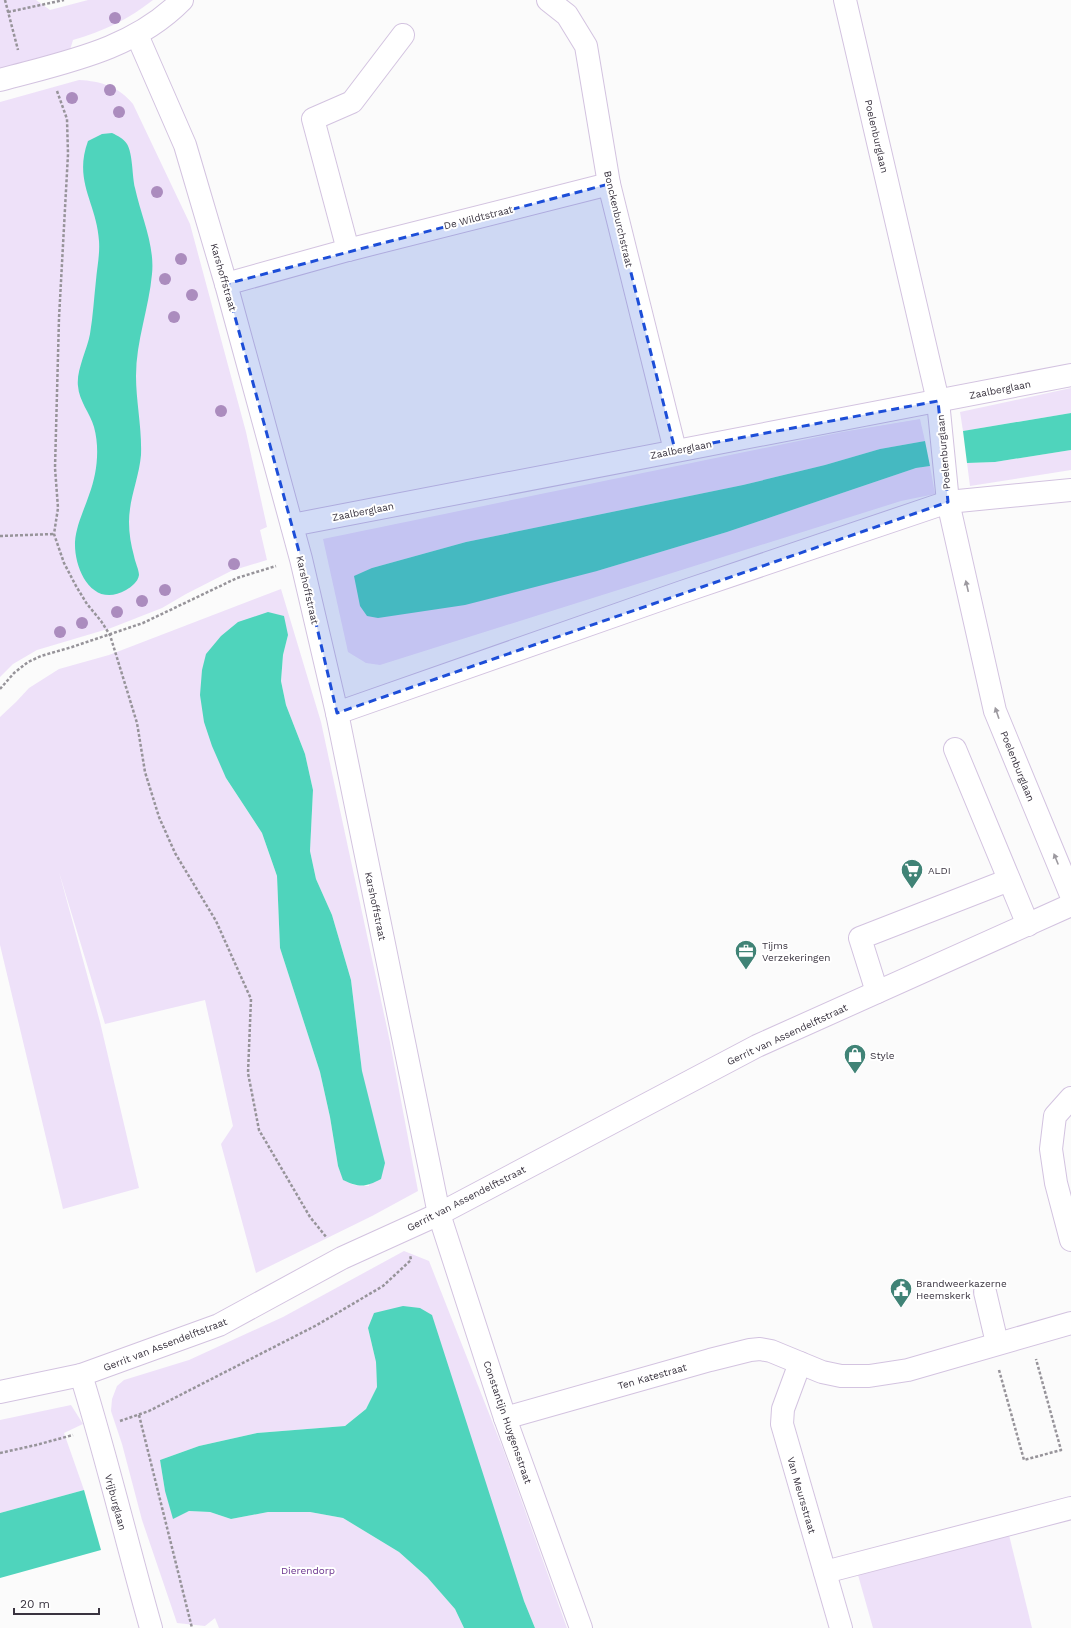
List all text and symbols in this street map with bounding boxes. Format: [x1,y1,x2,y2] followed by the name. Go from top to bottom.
[863,98,890,174] street label: Poelenburglaan
[602,170,635,269] street label: Bonckenburchstraat
[443,203,515,231] street label: De Wildtstraat
[209,242,239,313] street label: Karshoffstraat
[968,378,1032,401] street label: Zaalberglaan
[935,414,952,490] street label: Poelenburglaan
[649,438,713,461] street label: Zaalberglaan
[331,500,395,523] street label: Zaalberglaan
[294,555,321,626] street label: Karshoffstraat
[963,580,969,592] one-way arrow
[993,706,999,718] one-way arrow
[998,729,1037,803] street label: Poelenburglaan
[1053,853,1060,865] one-way arrow
[899,857,925,890] supermarket icon: ALDI
[928,865,951,876] place label: ALDI
[363,871,388,942] street label: Karshoffstraat
[733,938,759,971] office icon: Tijms Verzekeringen
[762,940,830,963] place label: Tijms Verzekeringen
[725,1001,850,1067] street label: Gerrit van Assendelftstraat
[842,1042,868,1075] shop icon: Style
[870,1050,895,1061] place label: Style
[405,1163,528,1233] street label: Gerrit van Assendelftstraat
[888,1276,914,1309] public building icon: Brandweerkazerne Heemskerk
[916,1278,1007,1301] place label: Brandweerkazerne Heemskerk
[102,1315,229,1373] street label: Gerrit van Assendelftstraat
[481,1359,534,1486] street label: Constantijn Huygensstraat
[617,1361,688,1392] street label: Ten Katestraat
[785,1455,818,1536] street label: Van Meursstraat
[103,1473,128,1531] street label: Vrijburglaan
[281,1565,335,1576] park label: Dierendorp
[14,1590,99,1616] scale bar
[20,1597,50,1611] text: 20 m

